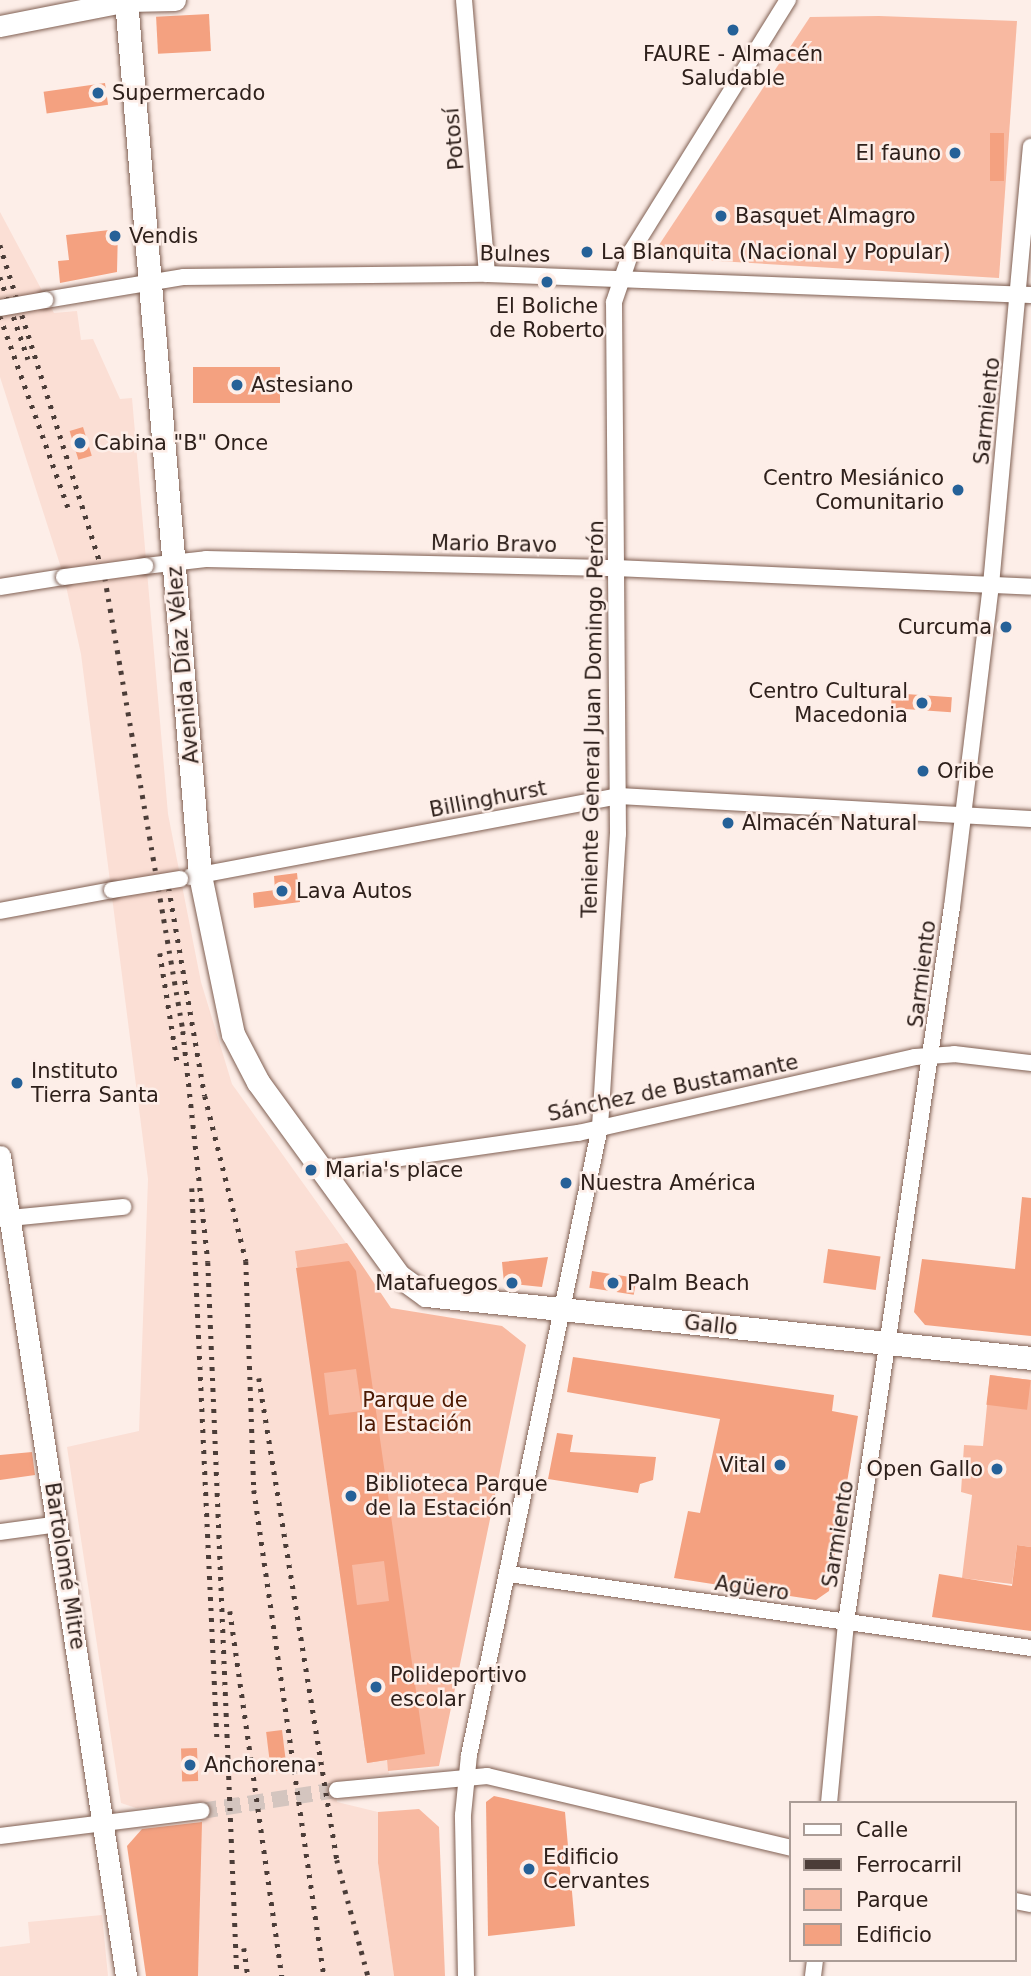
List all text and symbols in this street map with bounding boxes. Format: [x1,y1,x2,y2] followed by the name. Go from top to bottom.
[725,22,741,38] marker: FAURE - Almacén Saludable
[643,41,823,91] place label: FAURE - Almacén Saludable
[112,80,265,106] place label: Supermercado
[90,85,106,101] marker: Supermercado
[439,107,469,171] street label: Potosí
[855,140,941,166] place label: El fauno
[947,145,963,161] marker: El fauno
[735,203,916,229] place label: Basquet Almagro
[713,208,729,224] marker: Basquet Almagro
[129,223,198,249] place label: Vendis
[107,228,123,244] marker: Vendis
[601,239,951,265] place label: La Blanquita (Nacional y Popular)
[479,241,551,267] street label: Bulnes
[579,244,595,260] marker: La Blanquita (Nacional y Popular)
[539,274,555,290] marker: El Boliche de Roberto
[489,293,605,343] place label: El Boliche de Roberto
[969,356,1005,466] street label: Sarmiento
[251,372,353,398] place label: Astesiano
[229,377,245,393] marker: Astesiano
[94,430,268,456] place label: Cabina "B" Once
[72,435,88,451] marker: Cabina "B" Once
[763,465,944,515] place label: Centro Mesiánico Comunitario
[950,482,966,498] marker: Centro Mesiánico Comunitario
[577,520,609,918] street label: Teniente General Juan Domingo Perón
[431,530,557,558] street label: Mario Bravo
[162,565,204,765] street label: Avenida Díaz Vélez
[898,614,992,640] place label: Curcuma
[998,619,1014,635] marker: Curcuma
[748,678,908,728] place label: Centro Cultural Macedonia
[914,695,930,711] marker: Centro Cultural Macedonia
[937,758,994,784] place label: Oribe
[915,763,931,779] marker: Oribe
[427,775,549,823] street label: Billinghurst
[742,810,917,836] place label: Almacén Natural
[720,815,736,831] marker: Almacén Natural
[296,878,412,904] place label: Lava Autos
[274,883,290,899] marker: Lava Autos
[903,919,941,1029] street label: Sarmiento
[545,1049,801,1127] street label: Sánchez de Bustamante
[31,1058,159,1108] place label: Instituto Tierra Santa
[9,1075,25,1091] marker: Instituto Tierra Santa
[325,1157,463,1183] place label: Maria's place
[303,1162,319,1178] marker: Maria's place
[580,1170,756,1196] place label: Nuestra América
[558,1175,574,1191] marker: Nuestra América
[375,1270,498,1296] place label: Matafuegos
[627,1270,750,1296] place label: Palm Beach
[504,1275,520,1291] marker: Matafuegos
[605,1275,621,1291] marker: Palm Beach
[683,1310,739,1340] street label: Gallo
[358,1387,472,1437] park label: Parque de la Estación
[719,1452,766,1478] place label: Vital
[867,1456,983,1482] place label: Open Gallo
[772,1457,788,1473] marker: Vital
[989,1461,1005,1477] marker: Open Gallo
[365,1471,548,1521] place label: Biblioteca Parque de la Estación
[817,1479,859,1589] street label: Sarmiento
[39,1481,91,1651] street label: Bartolomé Mitre
[343,1488,359,1504] marker: Biblioteca Parque de la Estación
[713,1570,791,1606] street label: Agüero
[390,1662,527,1712] place label: Polideportivo escolar
[368,1679,384,1695] marker: Polideportivo escolar
[204,1752,317,1778] place label: Anchorena
[182,1757,198,1773] marker: Anchorena
[790,1801,1017,1962] legend
[856,1818,908,1842] text: Calle
[543,1844,650,1894] place label: Edificio Cervantes
[856,1853,962,1877] text: Ferrocarril
[521,1861,537,1877] marker: Edificio Cervantes
[856,1888,928,1912] text: Parque
[856,1923,932,1947] text: Edificio

